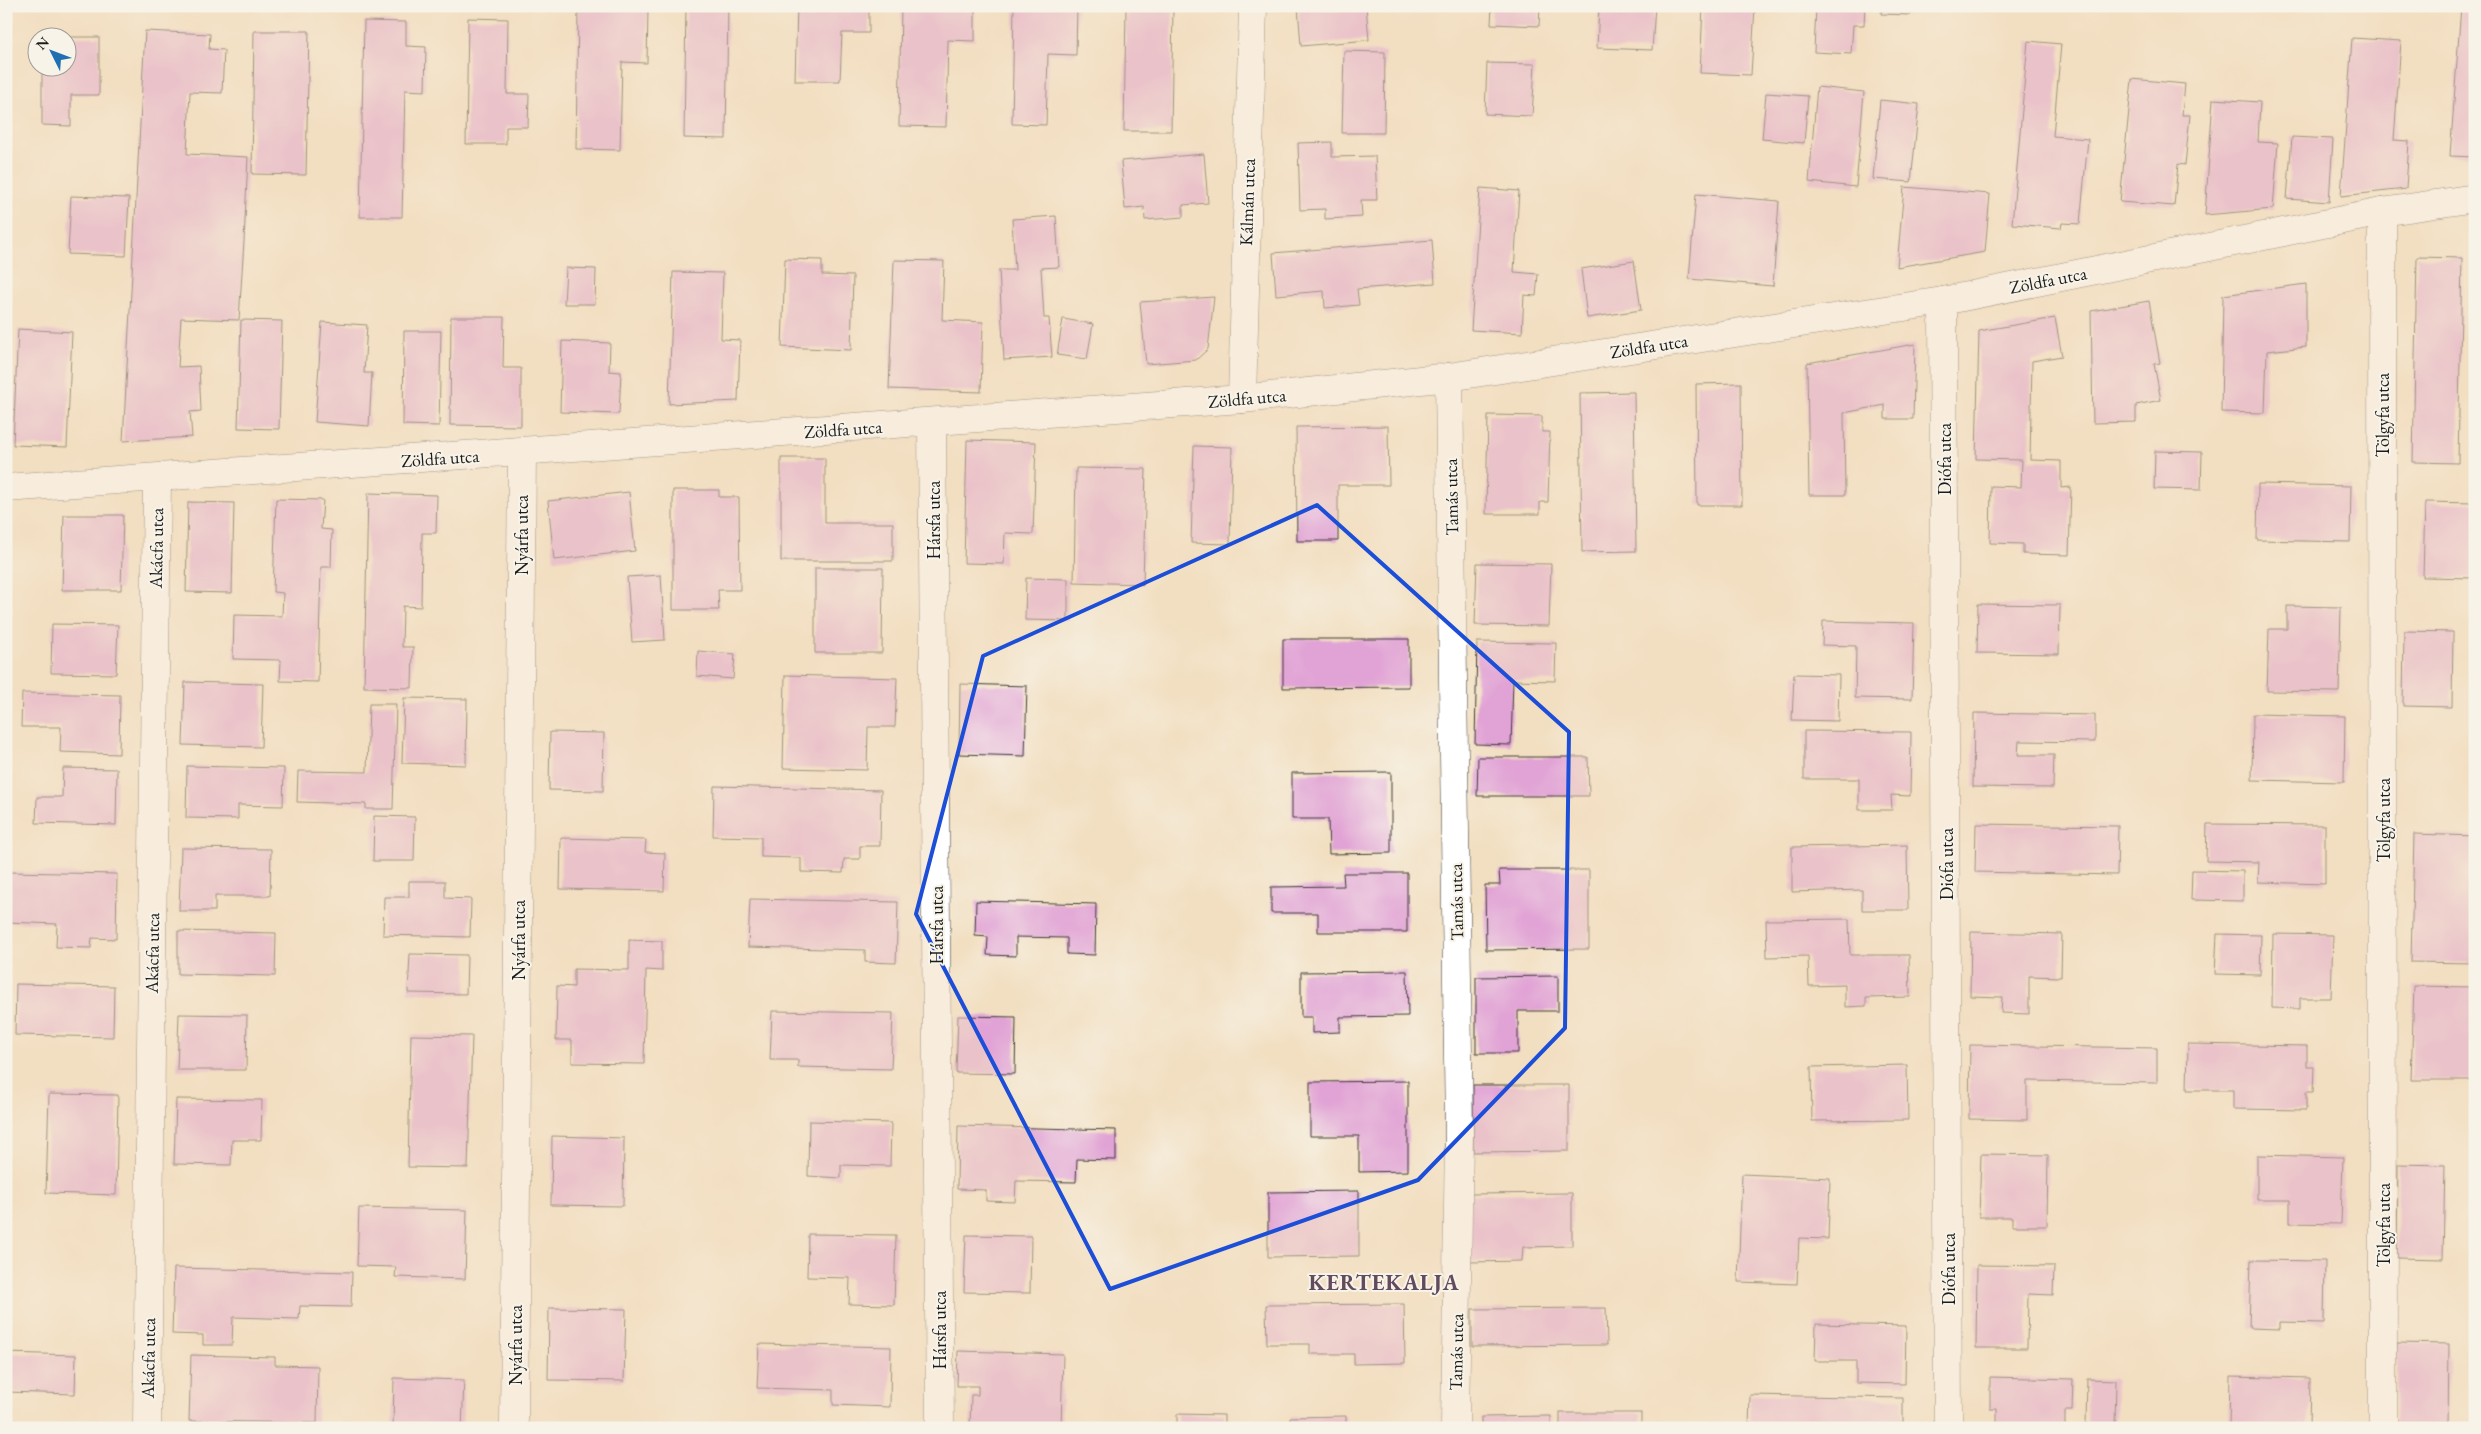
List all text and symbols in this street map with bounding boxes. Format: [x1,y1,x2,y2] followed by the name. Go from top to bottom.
[28,28,78,78] north arrow
[32,33,53,54] text: N
[1234,157,1260,246] street label: Kálmán utca
[2007,261,2089,299] street label: Zöldfa utca
[1609,328,1690,363] street label: Zöldfa utca
[2371,372,2394,457] street label: Tölgyfa utca
[1207,383,1288,413] street label: Zöldfa utca
[803,415,884,443] street label: Zöldfa utca
[1933,422,1956,495] street label: Diófa utca
[400,444,481,472] street label: Zöldfa utca
[1439,457,1463,536] street label: Tamás utca
[922,480,945,560] street label: Hársfa utca
[510,494,533,575] street label: Nyárfa utca
[144,507,168,590] street label: Akácfa utca
[2372,777,2395,862] street label: Tölgyfa utca
[1935,827,1958,900] street label: Diófa utca
[1444,862,1468,941] street label: Tamás utca
[925,885,948,965] street label: Hársfa utca
[507,899,530,980] street label: Nyárfa utca
[140,912,164,995] street label: Akácfa utca
[2372,1182,2395,1267] street label: Tölgyfa utca
[1937,1232,1960,1305] street label: Diófa utca
[1308,1268,1460,1297] district label: KERTEKALJA
[928,1290,951,1370] street label: Hársfa utca
[504,1304,527,1385] street label: Nyárfa utca
[1444,1312,1468,1391] street label: Tamás utca
[136,1317,160,1400] street label: Akácfa utca

